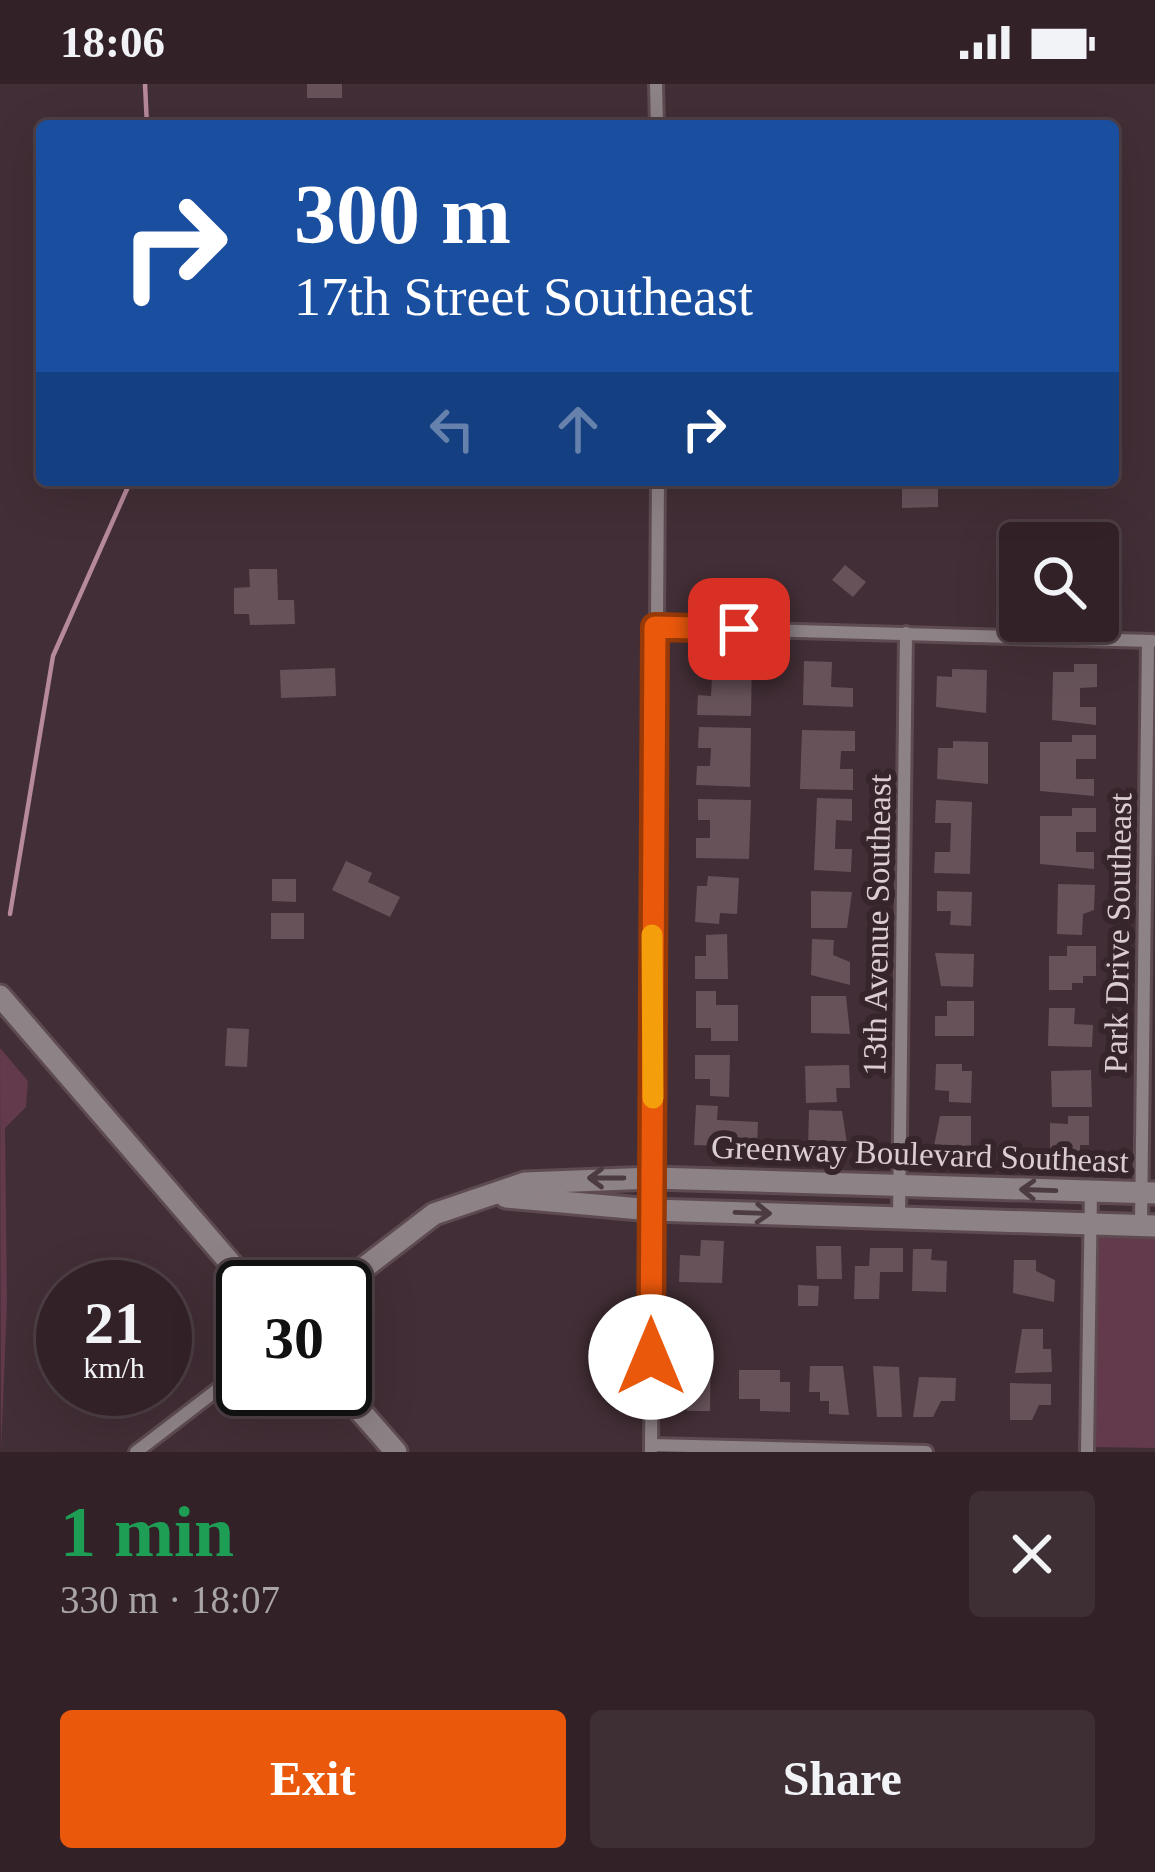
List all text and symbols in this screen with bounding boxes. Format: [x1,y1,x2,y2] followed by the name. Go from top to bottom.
[60,17,165,67] text: 18:06
[96,168,252,324] icon: right
[294,168,511,261] text: 300 m
[294,267,753,327] text: 17th Street Southeast
[419,396,485,462] icon: left
[545,396,611,462] icon: ahead
[671,396,737,462] icon: right
[999,522,1119,642] map controls
[999,522,1119,642] button: search
[688,578,790,680] pin
[706,596,772,662] icon: arrive
[856,774,898,1076] street label: 13th Avenue Southeast
[1098,792,1138,1074] street label: Park Drive Southeast
[711,1129,1129,1179] street label: Greenway Boulevard Southeast
[587,1167,626,1190] one-way arrow
[1019,1178,1058,1201] one-way arrow
[733,1202,772,1225] one-way arrow
[216,1260,372,1416] speed limit sign: 30
[84,1290,144,1356] text: 21
[588,1294,714,1420] position arrow
[83,1351,145,1384] text: km/h
[969,1491,1095,1617] button: close
[60,1492,234,1572] text: 1 min
[60,1578,280,1621] text: 330 m · 18:07
[60,1710,566,1848] button: Exit
[590,1710,1095,1848] button: Share

